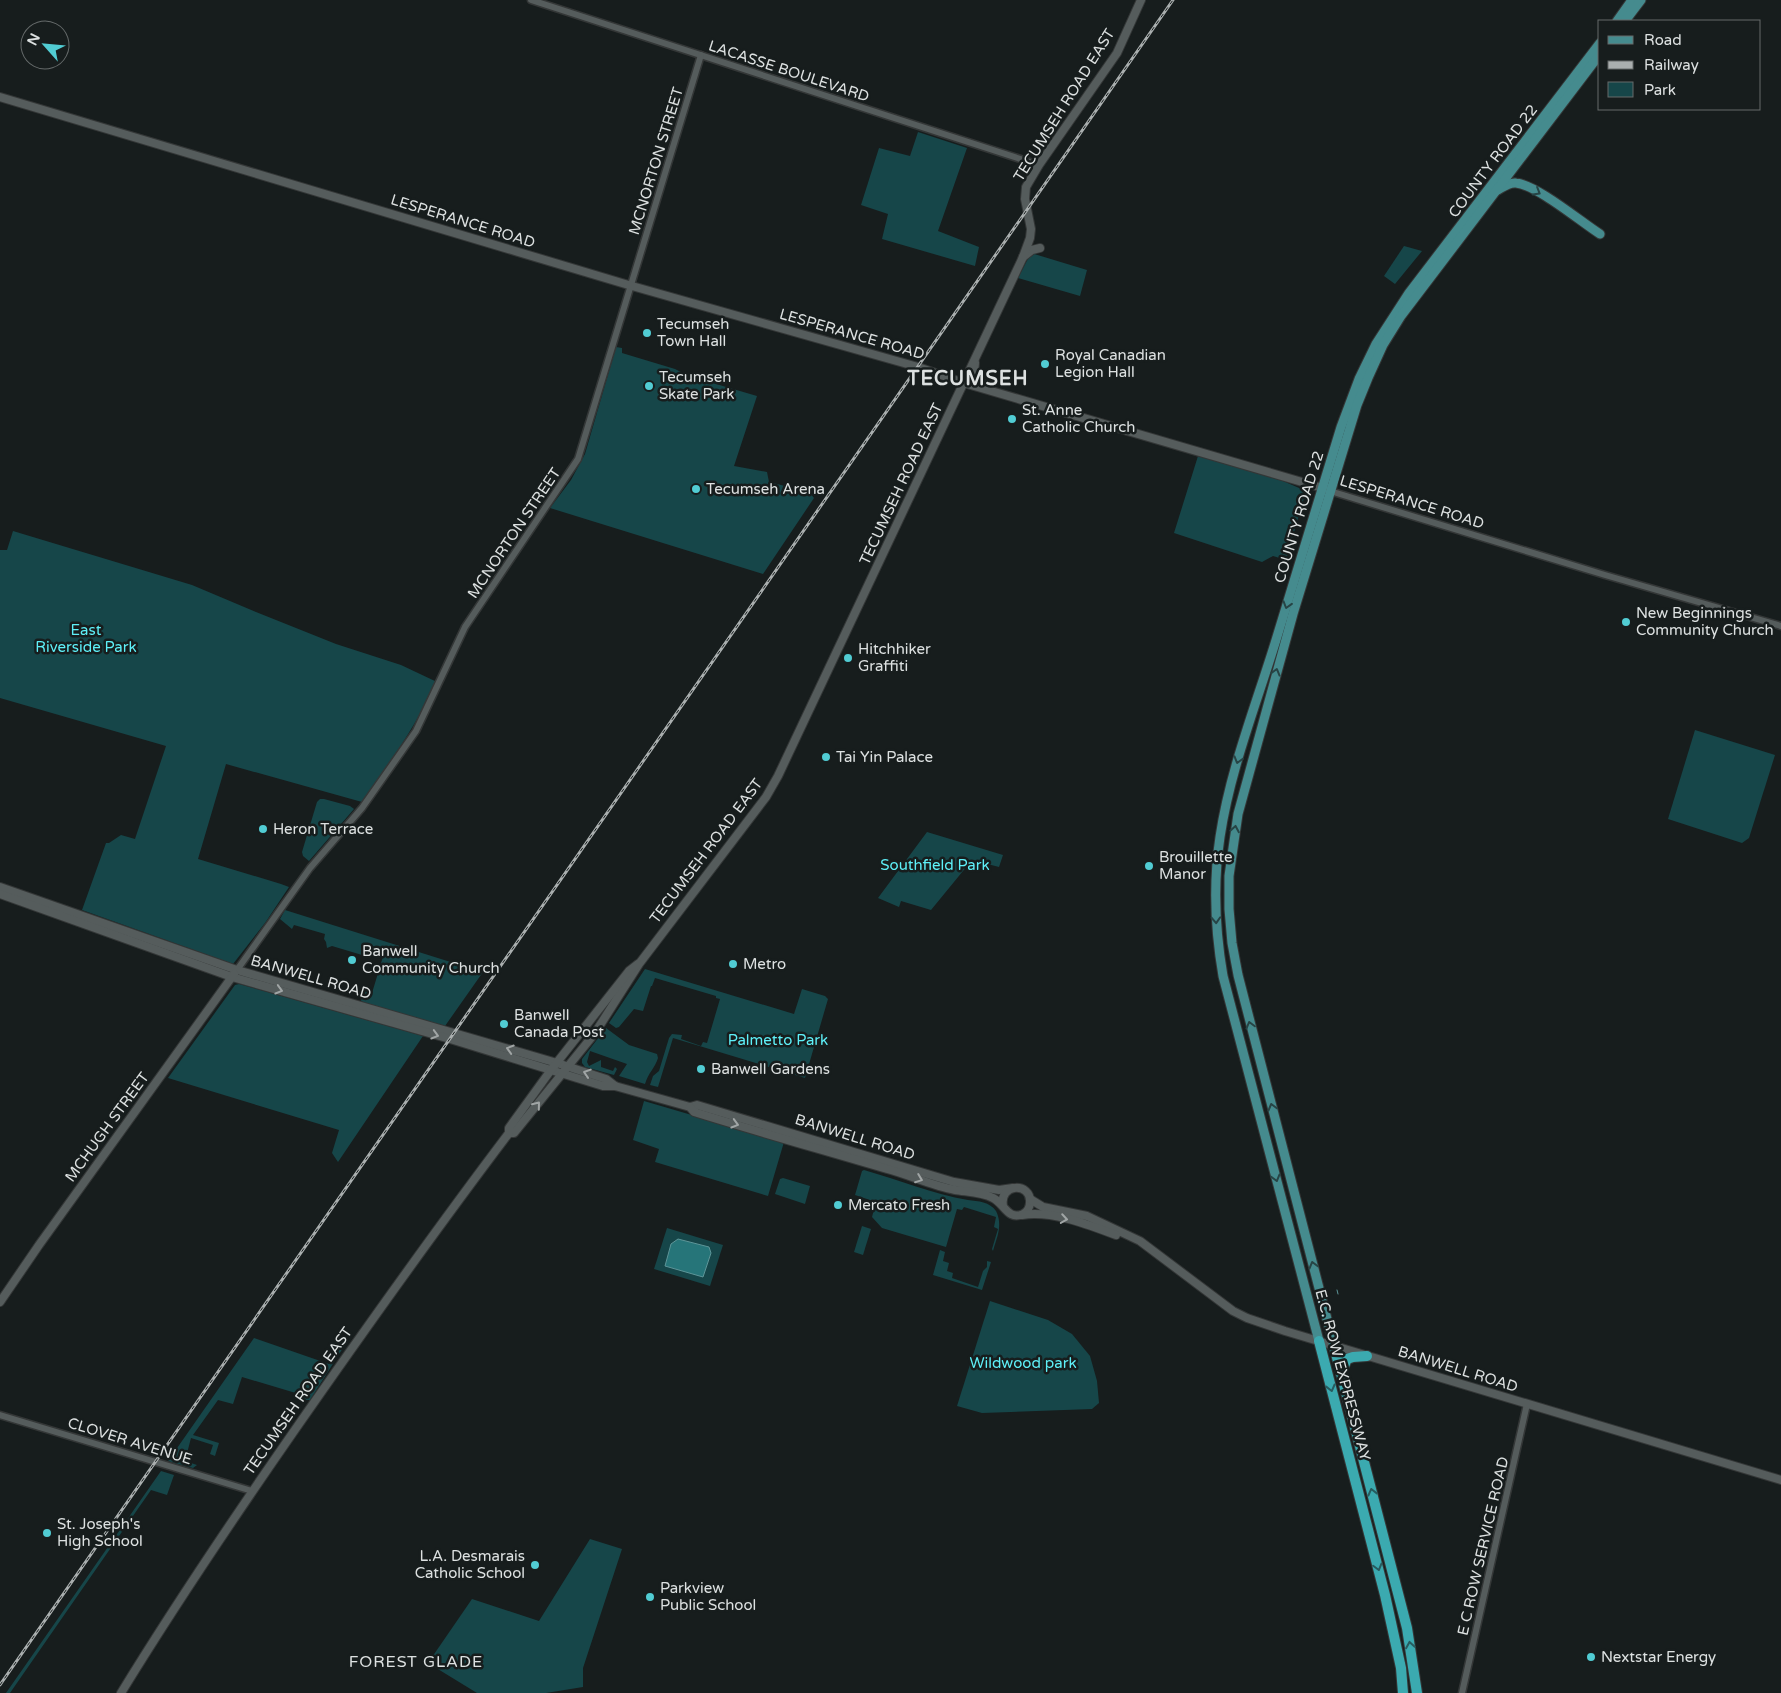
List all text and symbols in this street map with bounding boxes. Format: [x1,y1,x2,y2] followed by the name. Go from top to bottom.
[20,20,70,70] north arrow
[1598,20,1761,110] legend
[1010,25,1118,185] street label: TECUMSEH ROAD EAST
[24,30,44,48] text: N
[1644,31,1682,49] text: Road
[706,36,872,106] street label: LACASSE BOULEVARD
[1644,56,1699,74] text: Railway
[1644,81,1676,99] text: Park
[625,85,687,237] street label: MCNORTON STREET
[1445,101,1541,221] street label: COUNTY ROAD 22
[1532,186,1541,196] one-way arrow
[389,190,537,252] street label: LESPERANCE ROAD
[777,305,927,363] street label: LESPERANCE ROAD
[657,315,729,350] place label: Tecumseh Town Hall
[641,327,653,339] marker: Tecumseh Town Hall
[1055,346,1166,381] place label: Royal Canadian Legion Hall
[1039,358,1051,370] marker: Royal Canadian Legion Hall
[906,367,1029,391] district label: TECUMSEH
[659,368,734,403] place label: Tecumseh Skate Park
[643,380,655,392] marker: Tecumseh Skate Park
[856,400,946,568] street label: TECUMSEH ROAD EAST
[1022,401,1135,436] place label: St. Anne Catholic Church
[1006,413,1018,425] marker: St. Anne Catholic Church
[1270,449,1328,585] street label: COUNTY ROAD 22
[464,464,564,602] street label: MCNORTON STREET
[1338,471,1486,533] street label: LESPERANCE ROAD
[706,480,825,498] place label: Tecumseh Arena
[690,483,702,495] marker: Tecumseh Arena
[1283,600,1293,609] one-way arrow
[1636,604,1774,639] place label: New Beginnings Community Church
[1620,616,1632,628] marker: New Beginnings Community Church
[35,621,137,656] park label: East Riverside Park
[858,640,931,675] place label: Hitchhiker Graffiti
[842,652,854,664] marker: Hitchhiker Graffiti
[1271,669,1281,677] one-way arrow
[836,748,933,766] place label: Tai Yin Palace
[820,751,832,763] marker: Tai Yin Palace
[1234,755,1244,764] one-way arrow
[646,775,766,927] street label: TECUMSEH ROAD EAST
[273,820,373,838] place label: Heron Terrace
[257,823,269,835] marker: Heron Terrace
[1230,825,1240,834] one-way arrow
[1159,848,1233,883] place label: Brouillette Manor
[880,856,990,874] park label: Southfield Park
[1143,860,1155,872] marker: Brouillette Manor
[1211,916,1222,924] one-way arrow
[362,942,500,977] place label: Banwell Community Church
[249,951,373,1003] street label: BANWELL ROAD
[346,954,358,966] marker: Banwell Community Church
[743,955,786,973] place label: Metro
[727,958,739,970] marker: Metro
[274,985,282,995] one-way arrow
[514,1006,604,1041] place label: Banwell Canada Post
[498,1018,510,1030] marker: Banwell Canada Post
[1245,1020,1256,1029] one-way arrow
[431,1029,439,1040] one-way arrow
[728,1031,828,1049] park label: Palmetto Park
[506,1045,515,1055] one-way arrow
[711,1060,830,1078] place label: Banwell Gardens
[695,1063,707,1075] marker: Banwell Gardens
[61,1069,153,1185] street label: MCHUGH STREET
[583,1069,592,1079] one-way arrow
[532,1102,541,1111] one-way arrow
[1267,1104,1277,1112] one-way arrow
[793,1110,917,1164] street label: BANWELL ROAD
[730,1118,739,1129] one-way arrow
[915,1174,923,1184] one-way arrow
[1270,1174,1281,1183] one-way arrow
[848,1196,950,1214] place label: Mercato Fresh
[832,1199,844,1211] marker: Mercato Fresh
[1060,1213,1069,1223] one-way arrow
[1308,1261,1318,1269] one-way arrow
[1311,1287,1375,1463] street label: E.C. ROW EXPRESSWAY
[240,1324,356,1478] street label: TECUMSEH ROAD EAST
[1396,1342,1520,1396] street label: BANWELL ROAD
[969,1354,1077,1372] park label: Wildwood park
[1326,1384,1336,1392] one-way arrow
[66,1414,194,1468] street label: CLOVER AVENUE
[1454,1455,1512,1637] street label: E C ROW SERVICE ROAD
[1367,1488,1378,1497] one-way arrow
[57,1515,143,1550] place label: St. Joseph's High School
[41,1527,53,1539] marker: St. Joseph's High School
[415,1547,525,1582] place label: L.A. Desmarais Catholic School
[529,1559,541,1571] marker: L.A. Desmarais Catholic School
[1372,1563,1383,1572] one-way arrow
[660,1579,756,1614] place label: Parkview Public School
[644,1591,656,1603] marker: Parkview Public School
[1405,1640,1416,1648] one-way arrow
[1601,1648,1716,1666] place label: Nextstar Energy
[1585,1651,1597,1663] marker: Nextstar Energy
[349,1652,483,1672] district label: FOREST GLADE

